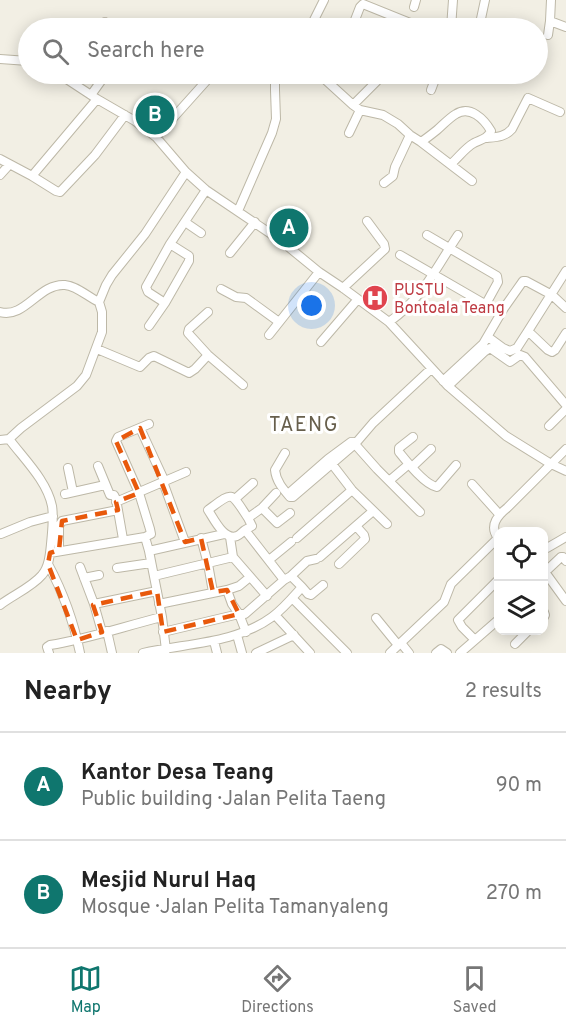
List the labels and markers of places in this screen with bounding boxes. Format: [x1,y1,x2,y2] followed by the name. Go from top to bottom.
[136,92,174,138] pin: B
[270,206,308,250] pin: A
[394,281,505,319] place label: PUSTU Bontoala Teang
[360,283,390,313] hospital icon: PUSTU Bontoala Teang

